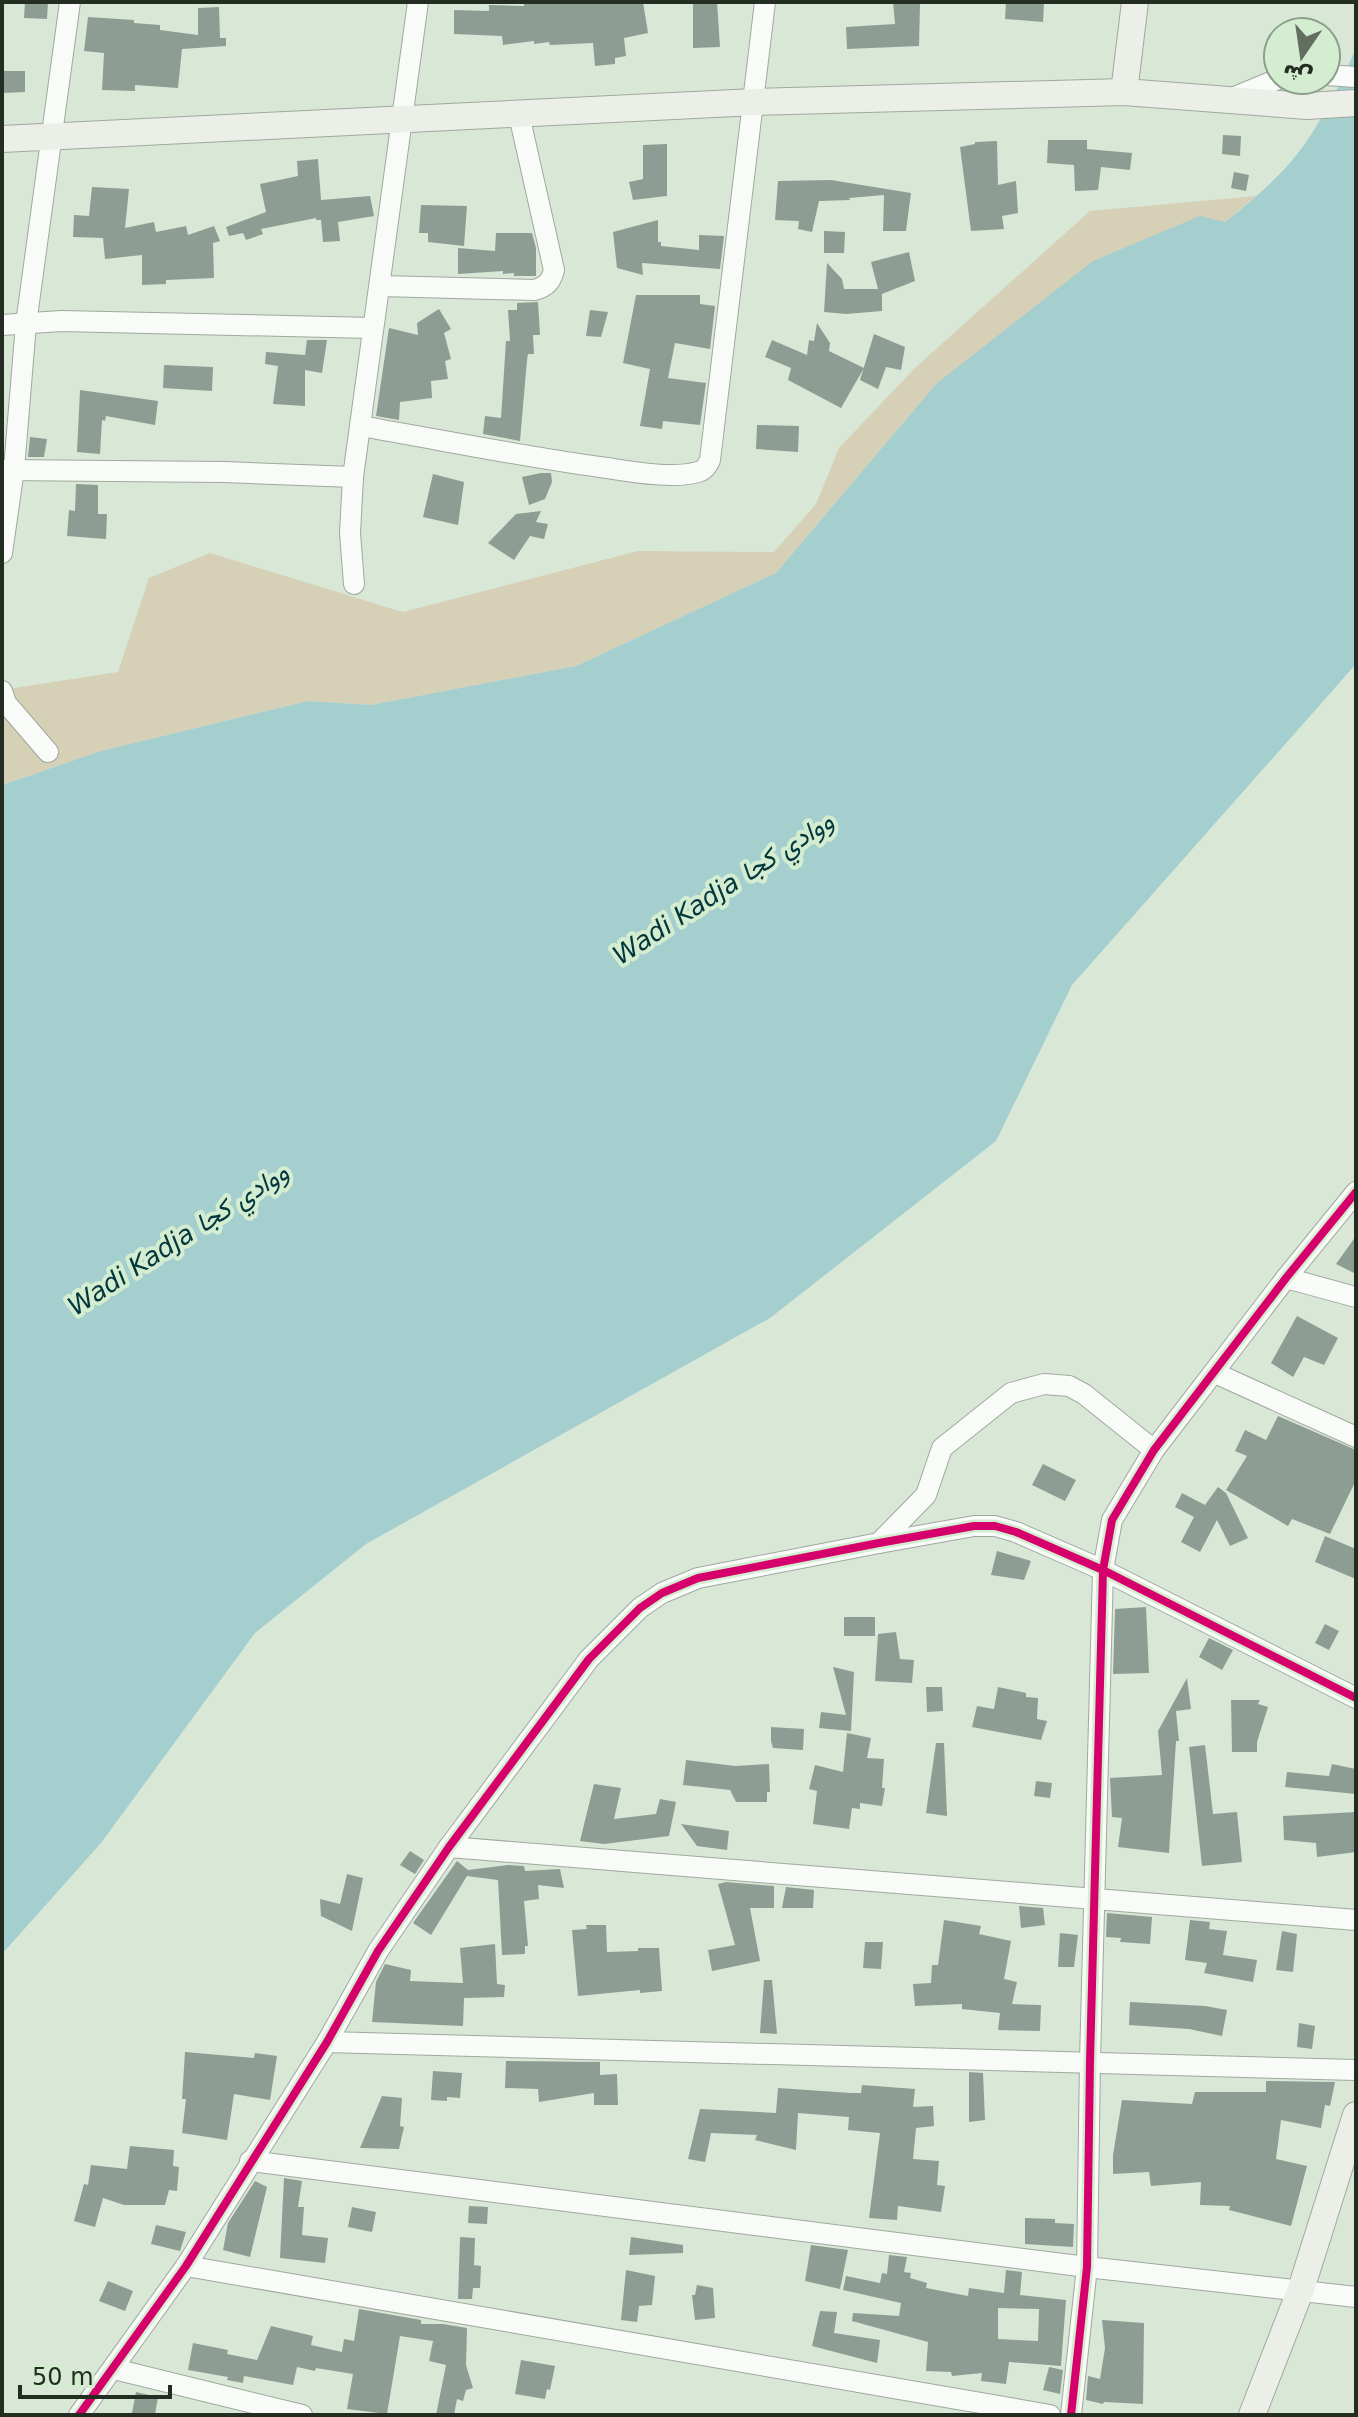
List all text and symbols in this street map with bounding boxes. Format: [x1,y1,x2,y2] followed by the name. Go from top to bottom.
[1262,16,1342,96] north arrow
[1280,59,1315,91] text: ش
[607,805,842,975] water label: Wadi Kadja ووادي كجا
[62,1156,297,1326] water label: Wadi Kadja ووادي كجا
[20,2349,170,2399] scale bar
[32,2363,94,2391] text: 50 m

